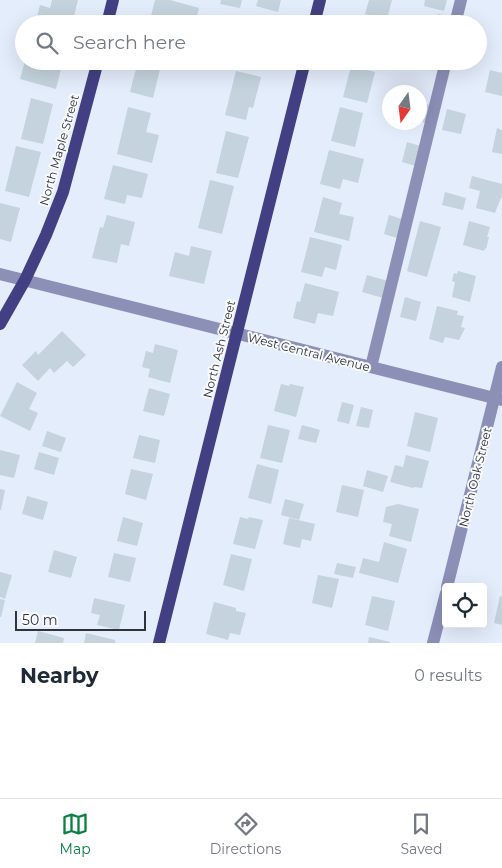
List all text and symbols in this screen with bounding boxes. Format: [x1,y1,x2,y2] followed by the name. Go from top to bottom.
[15,15,487,70] search box
[33,29,61,57] icon: search
[73,31,186,54] text: Search here
[382,85,427,130] north arrow
[36,93,82,207] street label: North Maple Street
[200,298,238,399] street label: North Ash Street
[246,330,372,374] street label: West Central Avenue
[455,426,495,528] street label: North Oak Street
[442,583,487,628] map controls
[442,583,487,628] button: locate
[15,608,146,631] scale bar
[22,611,58,629] text: 50 m
[20,663,99,688] text: Nearby
[414,666,482,685] text: 0 results
[60,810,91,858] tab: Map
[210,810,281,858] tab: Directions
[400,810,442,858] tab: Saved

